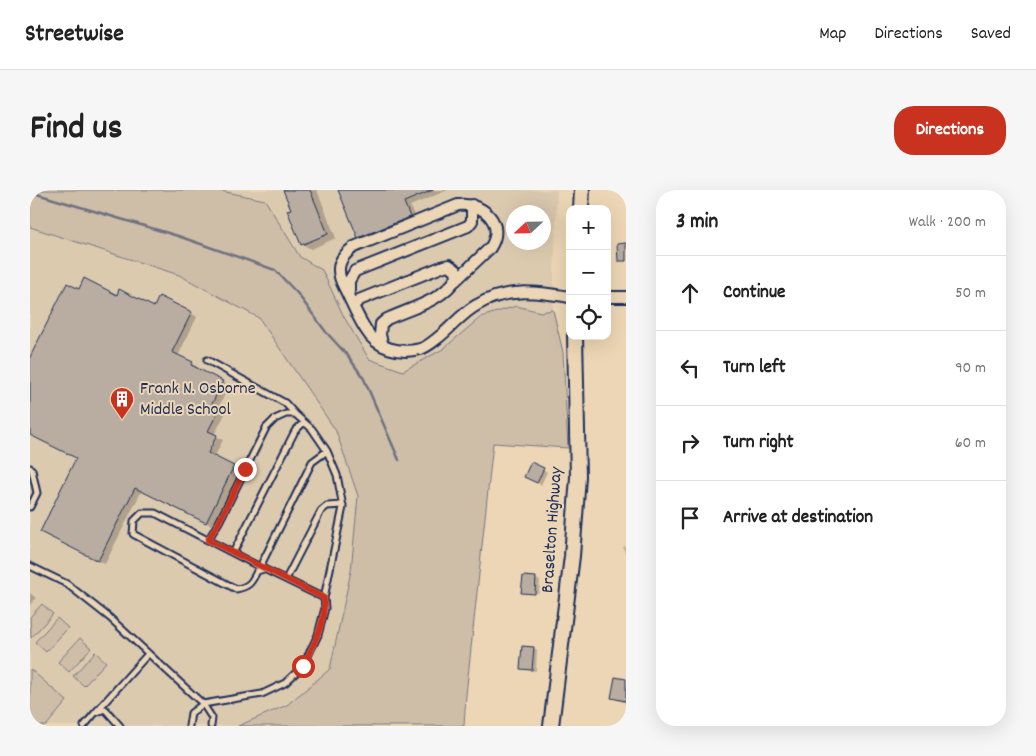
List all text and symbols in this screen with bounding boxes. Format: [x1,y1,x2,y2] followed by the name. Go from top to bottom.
[25,18,124,52] text: Streetwise
[819,22,846,47] text: Map
[874,22,943,47] text: Directions
[971,22,1011,47] text: Saved
[30,105,122,155] text: Find us
[894,106,1006,155] button: Directions
[506,205,551,250] north arrow
[566,205,611,340] map controls
[566,205,611,250] button: +
[676,208,718,238] text: 3 min
[909,211,986,234] text: Walk · 200 m
[566,250,611,295] button: −
[676,279,704,307] icon: ahead
[723,280,785,307] text: Continue
[955,282,986,305] text: 50 m
[566,295,611,340] button: locate
[676,354,704,382] icon: left
[723,355,786,382] text: Turn left
[955,357,986,380] text: 90 m
[140,377,256,423] place label: Frank N. Osborne Middle School
[109,386,135,420] building icon: Frank N. Osborne Middle School
[676,429,704,457] icon: right
[723,430,794,457] text: Turn right
[955,432,986,455] text: 60 m
[234,458,257,481] route end
[536,465,570,594] street label: Braselton Highway
[676,504,704,532] icon: arrive
[723,505,873,532] text: Arrive at destination
[292,655,315,678] route start

